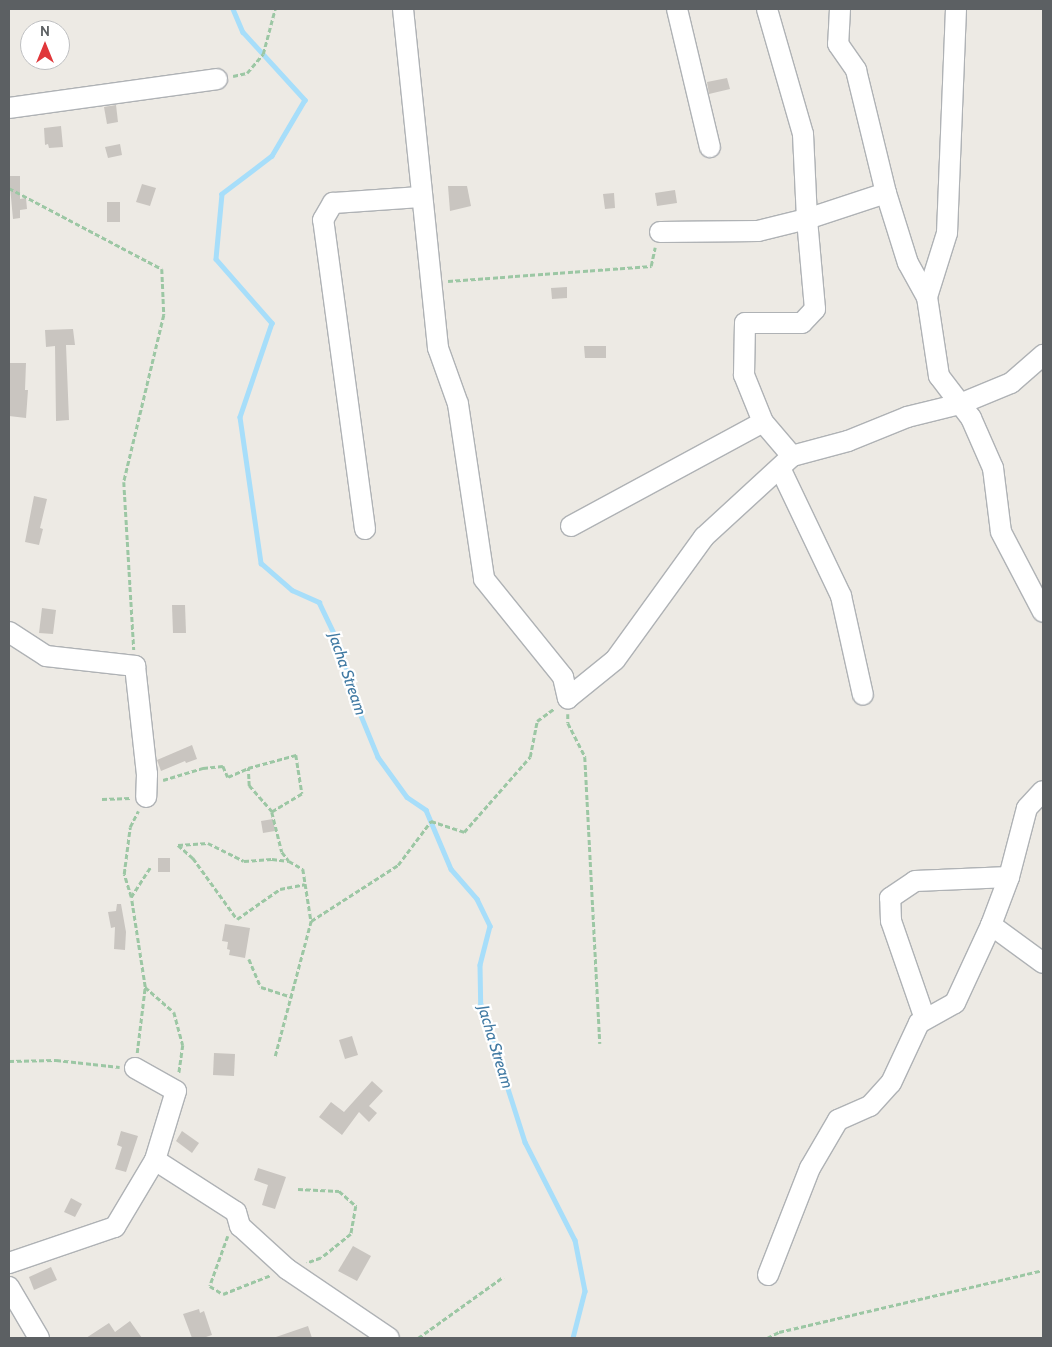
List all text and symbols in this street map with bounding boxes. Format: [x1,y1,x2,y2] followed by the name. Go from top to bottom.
[20,20,70,70] north arrow
[40,22,50,40] text: N
[324,630,370,718] water label: Jacha Stream
[473,1003,517,1091] water label: Jacha Stream

